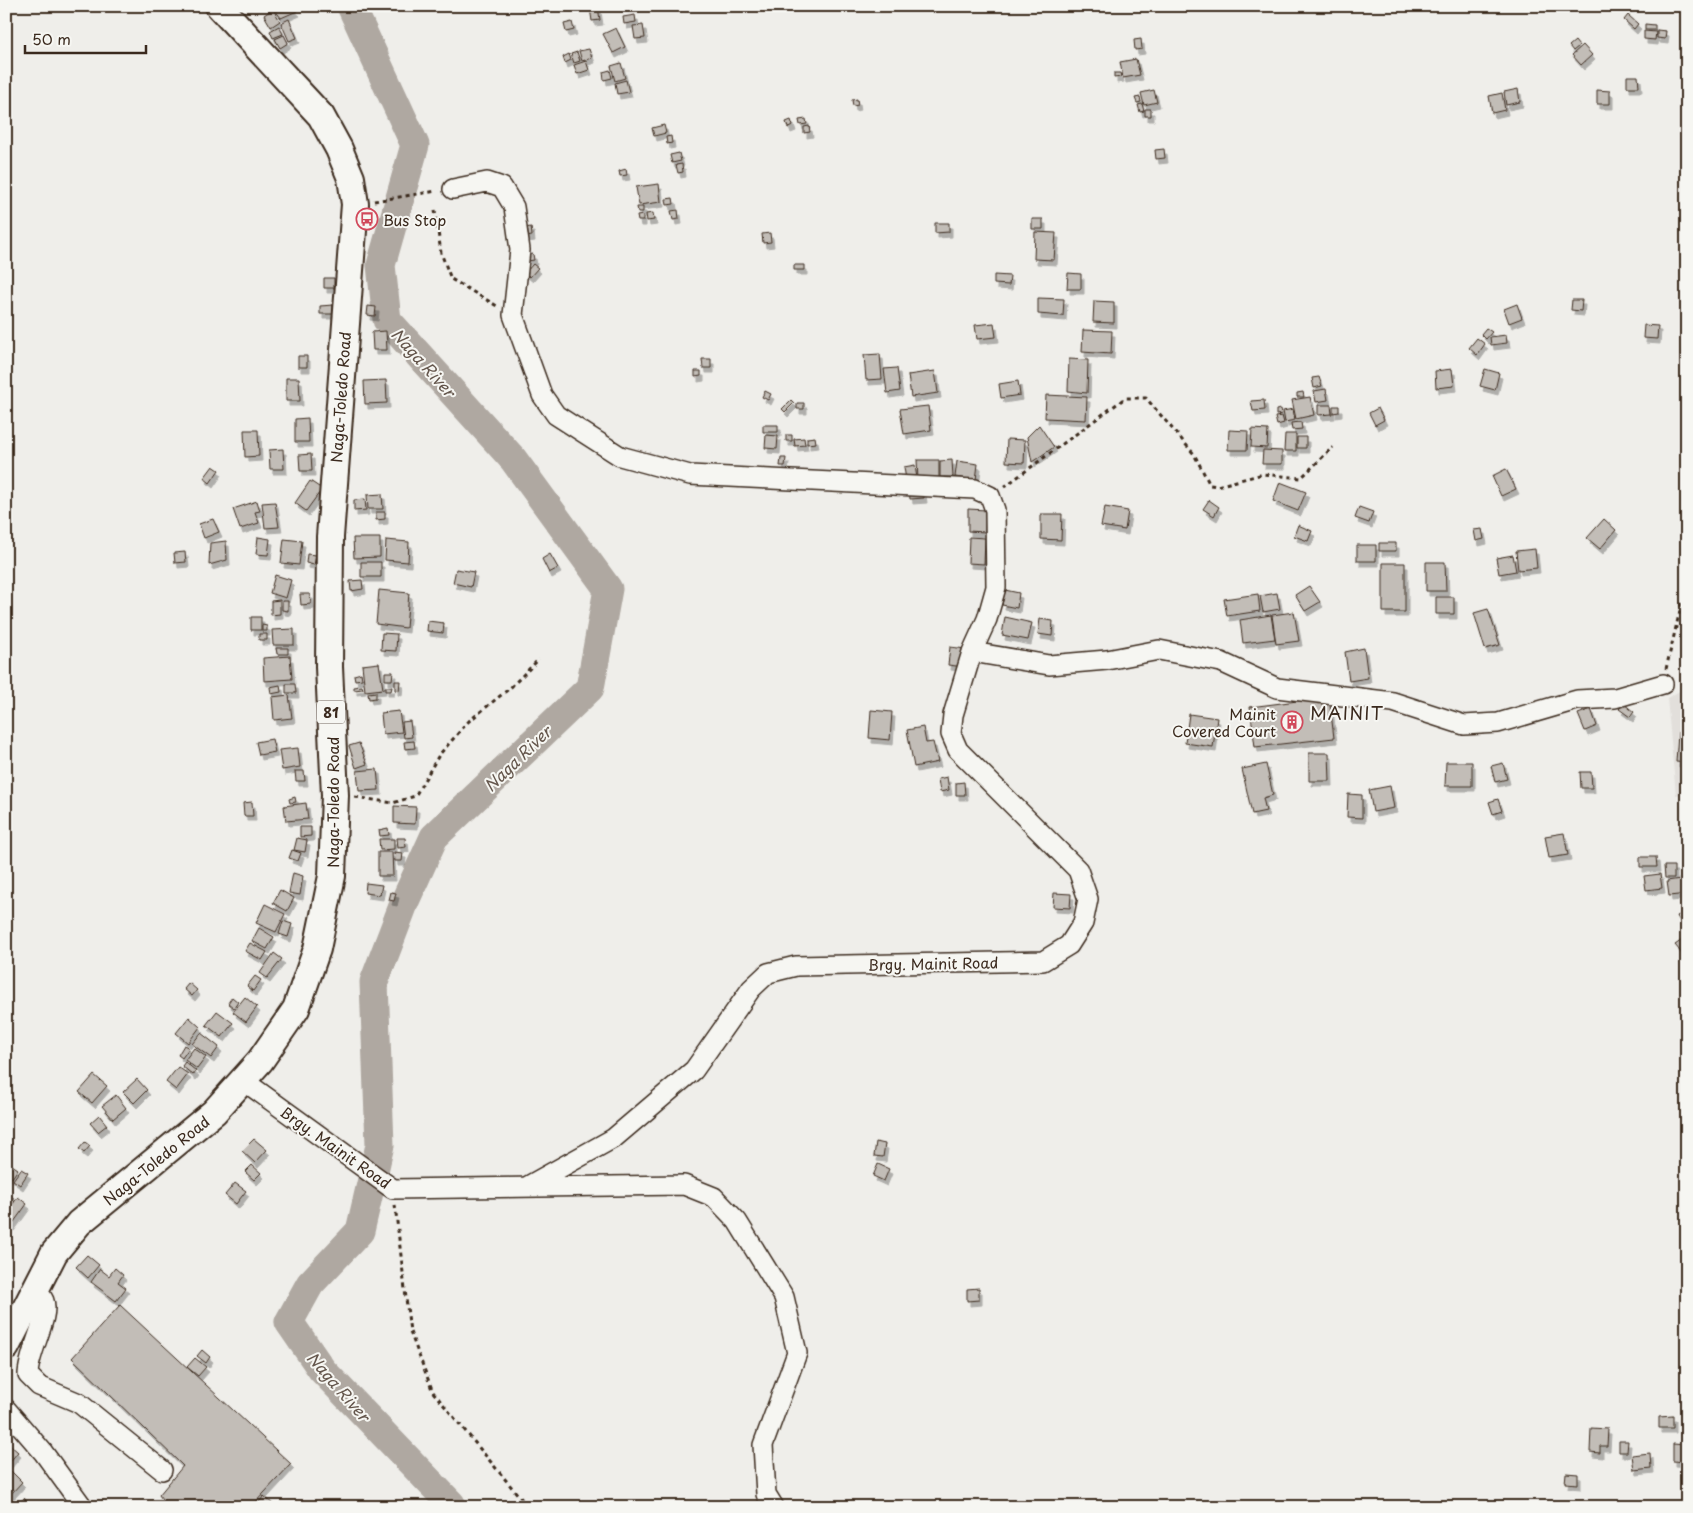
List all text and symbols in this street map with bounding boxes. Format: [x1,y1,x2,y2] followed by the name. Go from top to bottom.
[25,22,146,54] scale bar
[32,27,71,50] text: 50 m
[355,207,379,231] bus stop icon: Bus Stop
[383,208,446,231] place label: Bus Stop
[387,322,463,404] water label: Naga River
[324,331,356,463] street label: Naga-Toledo Road
[1310,699,1384,726] district label: MAINIT
[317,700,345,724] road number: 81
[1172,702,1276,742] place label: Mainit Covered Court
[1280,710,1304,734] building icon: Mainit Covered Court
[478,718,558,796] water label: Naga River
[321,736,344,868] street label: Naga-Toledo Road
[868,950,998,976] street label: Brgy. Mainit Road
[276,1100,396,1194] street label: Brgy. Mainit Road
[98,1110,214,1210] street label: Naga-Toledo Road
[302,1346,378,1428] water label: Naga River

